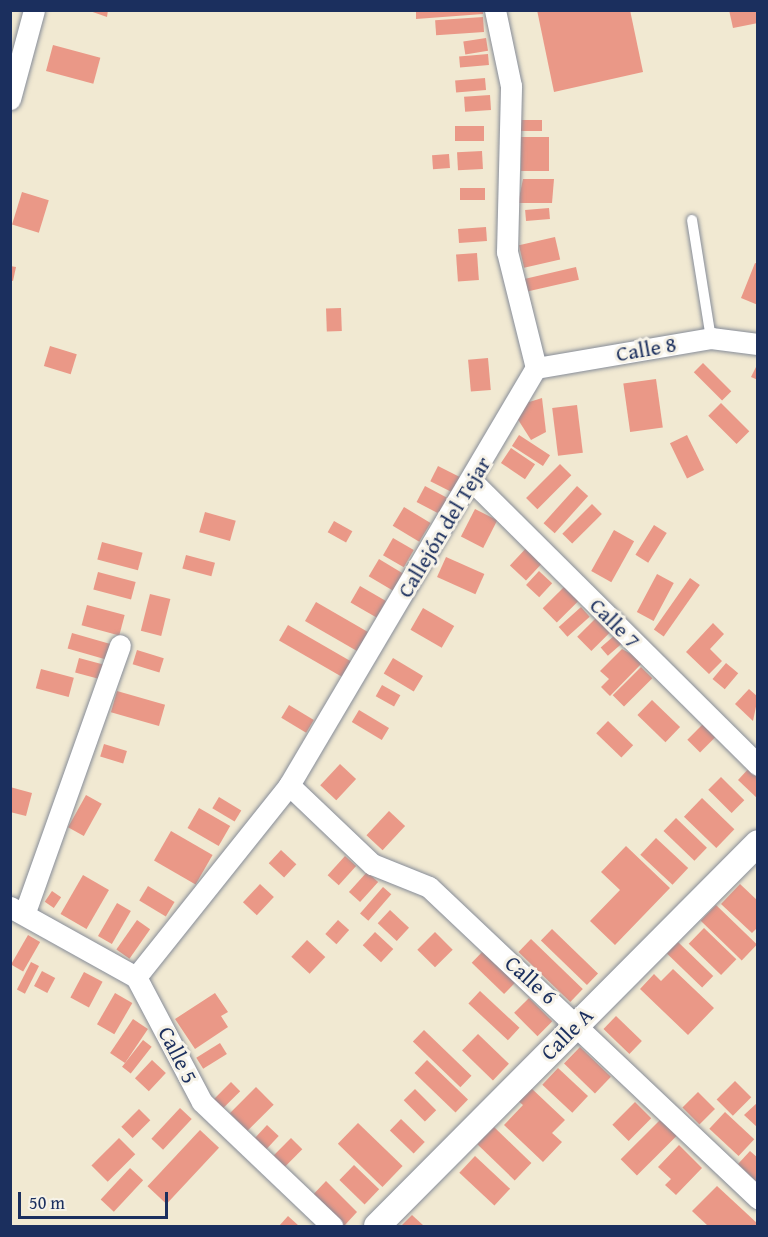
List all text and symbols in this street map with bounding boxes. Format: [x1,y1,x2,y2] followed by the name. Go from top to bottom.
[614,331,678,367] street label: Calle 8
[392,452,496,602] street label: Callejón del Tejar
[584,592,646,654] street label: Calle 7
[500,950,562,1010] street label: Calle 6
[535,1002,599,1066] street label: Calle A
[153,1022,203,1088] street label: Calle 5
[21,1180,171,1218] scale bar
[29,1189,65,1216] text: 50 m

